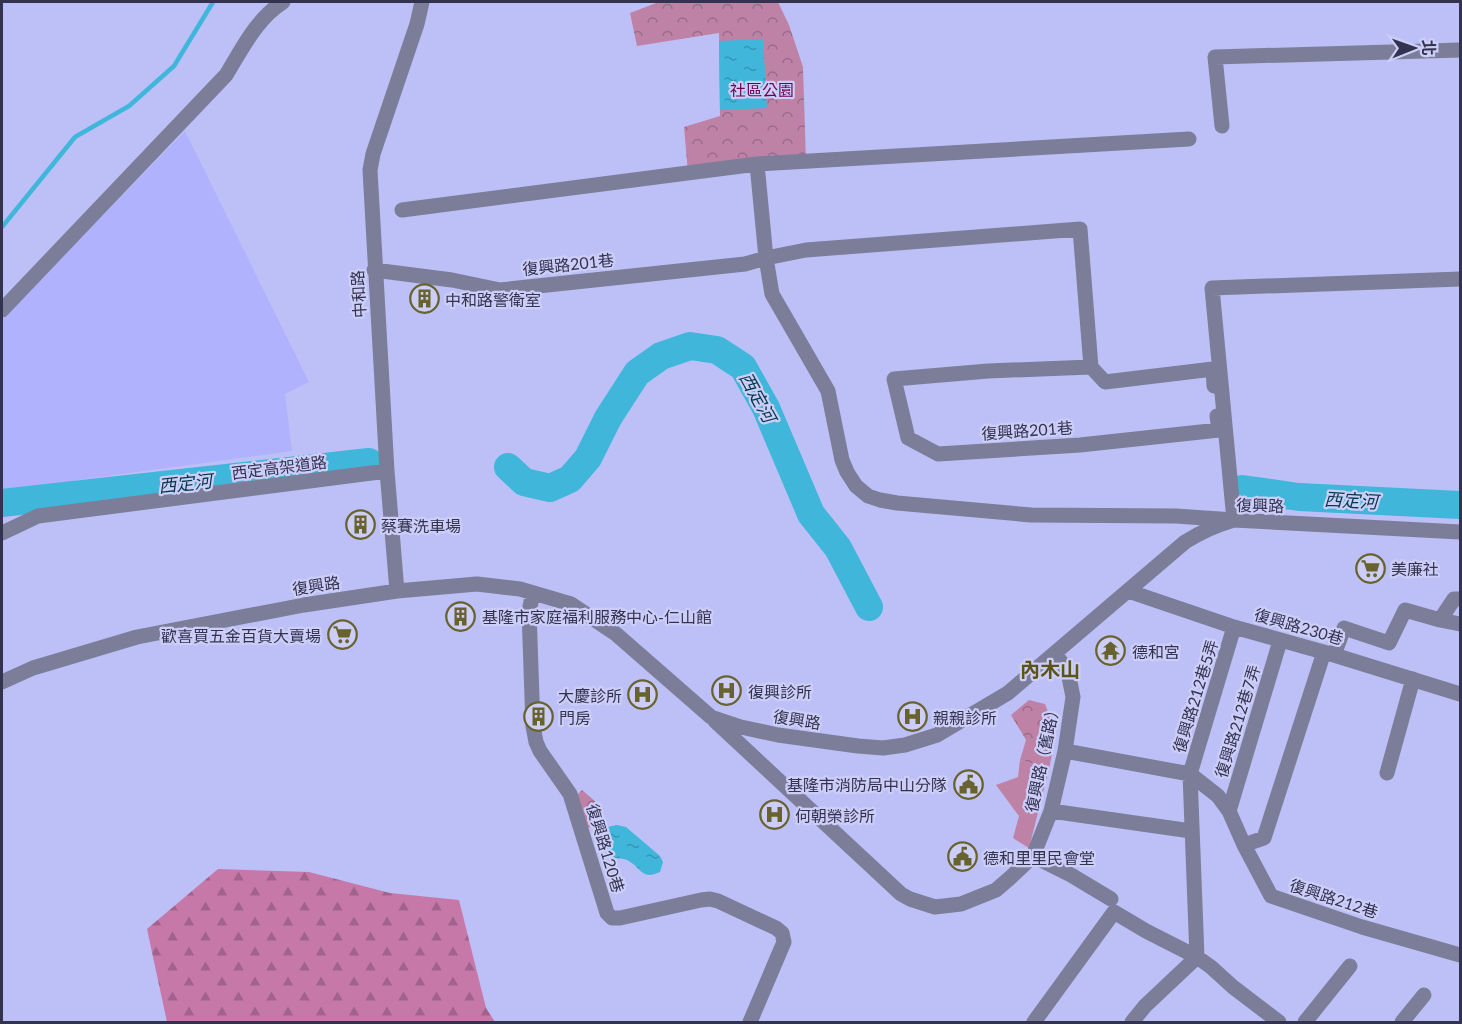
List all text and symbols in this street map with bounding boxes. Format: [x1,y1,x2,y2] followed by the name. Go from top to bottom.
[1384,18,1444,78] north arrow
[1420,40,1439,56] text: 北
[730,80,794,99] park label: 社區公園
[521,250,615,278] street label: 復興路201巷
[347,270,369,318] street label: 中和路
[408,283,440,315] building icon: 中和路警衛室
[445,290,541,309] place label: 中和路警衛室
[735,368,782,429] water label: 西定河
[981,417,1073,443] street label: 復興路201巷
[230,452,328,482] street label: 西定高架道路
[157,469,216,497] water label: 西定河
[1323,488,1382,513] water label: 西定河
[1236,495,1284,515] street label: 復興路
[344,509,376,541] building icon: 蔡賽洗車場
[381,516,461,535] place label: 蔡賽洗車場
[1354,552,1386,584] supermarket icon: 美廉社
[1391,559,1439,578] place label: 美廉社
[291,572,341,598] street label: 復興路
[445,600,477,632] building icon: 基隆市家庭福利服務中心-仁山館
[1252,604,1346,648] street label: 復興路230巷
[482,607,712,626] place label: 基隆市家庭福利服務中心-仁山館
[326,619,358,651] supermarket icon: 歡喜買五金百貨大賣場
[161,626,321,645] place label: 歡喜買五金百貨大賣場
[1095,635,1127,667] temple icon: 德和宮
[1169,637,1221,755] street label: 復興路212巷5弄
[1132,642,1180,661] place label: 德和宮
[1020,657,1080,681] district label: 內木山
[1211,662,1263,780] street label: 復興路212巷7弄
[711,675,743,707] hospital icon: 復興診所
[627,679,659,711] hospital icon: 大慶診所
[748,682,812,701] place label: 復興診所
[558,686,622,705] place label: 大慶診所
[1021,700,1063,814] street label: 復興路（舊路）
[522,701,554,733] building icon: 門房
[896,701,928,733] hospital icon: 親親診所
[772,706,822,732] street label: 復興路
[559,708,591,727] place label: 門房
[933,708,997,727] place label: 親親診所
[952,768,984,800] public building icon: 基隆市消防局中山分隊
[787,775,947,794] place label: 基隆市消防局中山分隊
[758,799,790,831] hospital icon: 何朝榮診所
[583,801,629,895] street label: 復興路120巷
[795,806,875,825] place label: 何朝榮診所
[946,841,978,873] public building icon: 德和里里民會堂
[983,848,1095,867] place label: 德和里里民會堂
[1287,875,1381,921] street label: 復興路212巷

